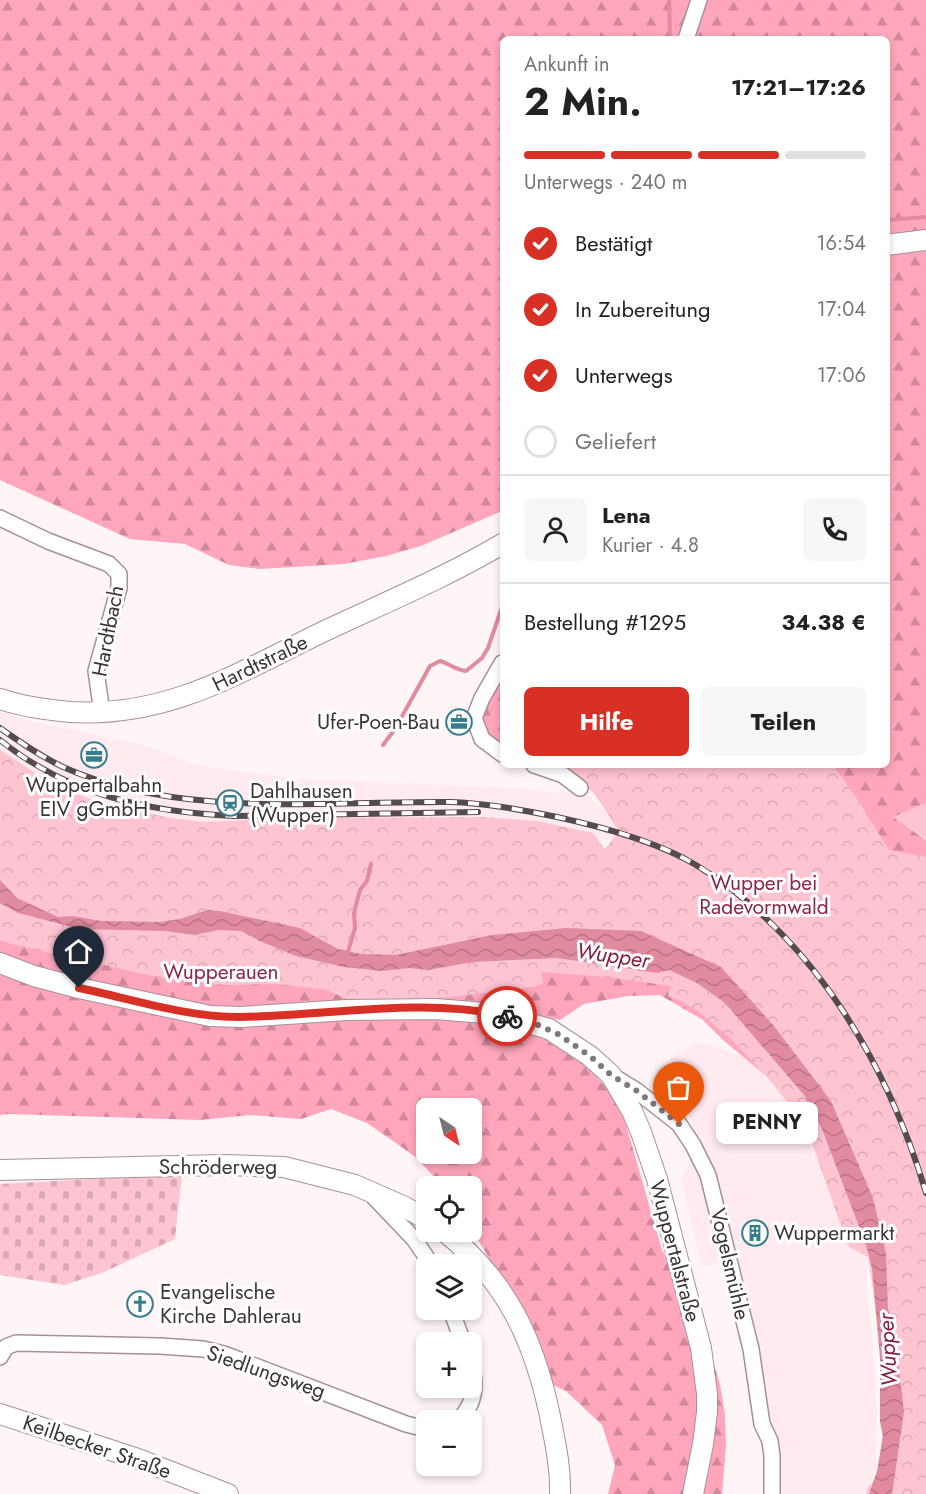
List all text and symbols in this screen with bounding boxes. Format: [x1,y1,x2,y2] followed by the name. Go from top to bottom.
[524,50,610,79] text: Ankunft in
[731,71,866,103] text: 17:21–17:26
[524,73,642,130] text: 2 Min.
[524,168,687,197] text: Unterwegs · 240 m
[524,227,557,260] icon: check
[575,227,652,259] text: Bestätigt
[817,229,866,258] text: 16:54
[524,293,557,326] icon: check
[575,293,710,325] text: In Zubereitung
[817,295,866,324] text: 17:04
[524,359,557,392] icon: check
[575,359,673,391] text: Unterwegs
[817,361,866,390] text: 17:06
[575,425,656,457] text: Geliefert
[524,498,587,561] button: person
[803,498,866,561] button: phone
[602,499,651,531] text: Lena
[602,531,699,560] text: Kurier · 4.8
[84,583,132,679] street label: Hardtbach
[524,606,686,638] text: Bestellung #1295
[781,606,866,638] text: 34.38 €
[207,627,313,699] street label: Hardtstraße
[524,687,689,756] button: Hilfe
[701,687,866,756] button: Teilen
[317,707,440,737] place label: Ufer-Poen-Bau
[444,707,474,737] office icon: Ufer-Poen-Bau
[79,740,109,770] office icon: Wuppertalbahn EIV gGmbH
[26,770,162,824] place label: Wuppertalbahn EIV gGmbH
[250,776,353,830] place label: Dahlhausen (Wupper)
[215,788,245,818] station icon: Dahlhausen (Wupper)
[699,868,829,922] park label: Wupper bei Radevormwald
[53,926,104,988] pin
[574,934,653,976] water label: Wupper
[62,935,95,968] icon: home
[163,957,279,987] park label: Wupperauen
[477,986,537,1046] courier
[491,1000,524,1033] icon: bike
[653,1062,704,1124] pin
[662,1071,695,1104] icon: bag
[416,1098,482,1164] north arrow
[416,1098,482,1476] map controls
[715,1103,817,1145] callout: PENNY
[732,1108,802,1137] text: PENNY
[159,1152,277,1182] street label: Schröderweg
[416,1176,482,1242] button: locate
[642,1177,708,1325] street label: Wuppertalstraße
[703,1205,757,1323] street label: Vogelsmühle
[740,1218,770,1248] building icon: Wuppermarkt
[774,1218,894,1248] place label: Wuppermarkt
[416,1254,482,1320] button: layers
[160,1277,302,1331] place label: Evangelische Kirche Dahlerau
[125,1289,155,1319] church icon: Evangelische Kirche Dahlerau
[869,1311,905,1388] water label: Wupper
[416,1332,482,1398] button: +
[203,1338,329,1406] street label: Siedlungsweg
[19,1408,175,1486] street label: Keilbecker Straße
[416,1410,482,1476] button: −

